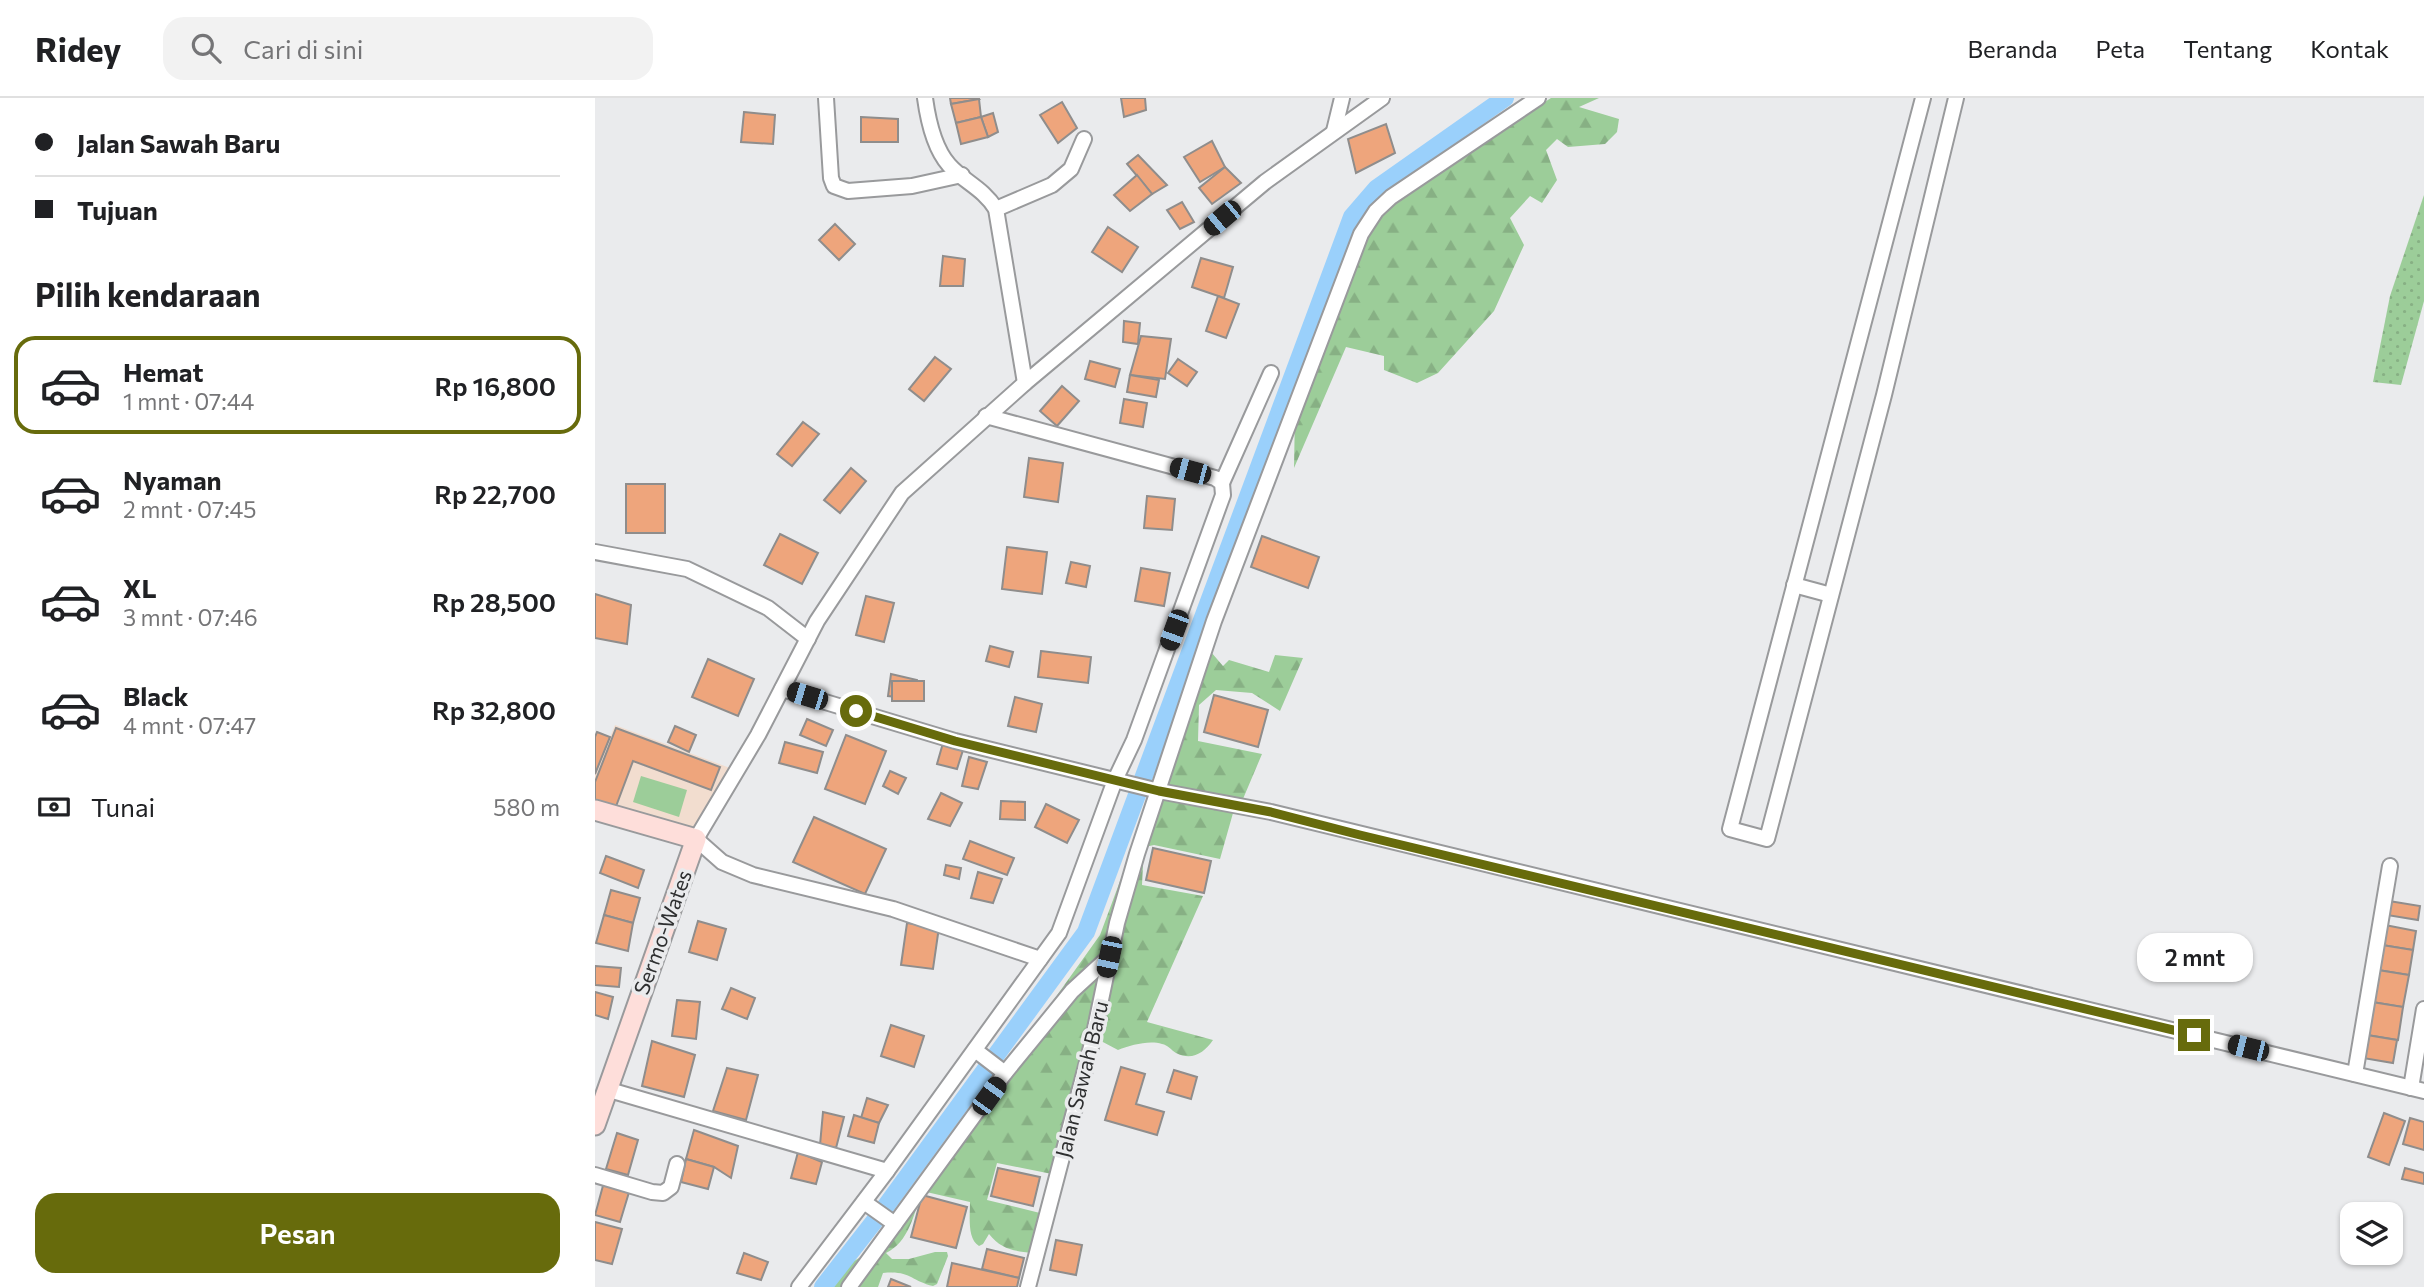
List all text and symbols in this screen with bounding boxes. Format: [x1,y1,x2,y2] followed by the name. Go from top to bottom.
[163,17,653,80] search box
[35,28,121,69] text: Ridey
[187,29,225,67] icon: search
[243,33,364,64] text: Cari di sini
[1967,34,2058,63] text: Beranda
[2096,34,2145,63] text: Peta
[2183,34,2272,63] text: Tentang
[2310,34,2389,63] text: Kontak
[77,127,280,158] text: Jalan Sawah Baru
[77,194,158,225] text: Tujuan
[1200,196,1245,240] car
[35,274,261,314] text: Pilih kendaraan
[39,354,102,417] icon: car
[123,356,204,387] text: Hemat
[434,370,556,401] text: Rp 16,800
[123,387,254,415] text: 1 mnt · 07:44
[1167,455,1214,487] car
[39,462,102,525] icon: car
[123,464,222,495] text: Nyaman
[434,478,556,509] text: Rp 22,700
[123,495,257,523] text: 2 mnt · 07:45
[39,570,102,633] icon: car
[123,572,157,603] text: XL
[432,586,556,617] text: Rp 28,500
[123,603,258,631] text: 3 mnt · 07:46
[1157,607,1192,653] car
[39,678,102,741] icon: car
[123,680,189,711] text: Black
[784,680,831,712] car
[432,694,556,725] text: Rp 32,800
[840,695,872,727] route start
[123,711,256,739] text: 4 mnt · 07:47
[35,788,73,826] icon: cash
[91,791,155,822] text: Tunai
[493,793,560,821] text: 580 m
[628,866,696,998] street label: Sermo-Wates
[1095,934,1124,980] car
[2136,934,2252,982] callout: 2 mnt
[2165,943,2225,971] text: 2 mnt
[1049,998,1113,1160] street label: Jalan Sawah Baru
[2178,1019,2210,1051] route end
[2226,1033,2271,1063] car
[969,1073,1010,1119] car
[35,1193,560,1273] button: Pesan
[2340,1202,2403,1265] map controls
[2340,1202,2403,1265] button: layers

